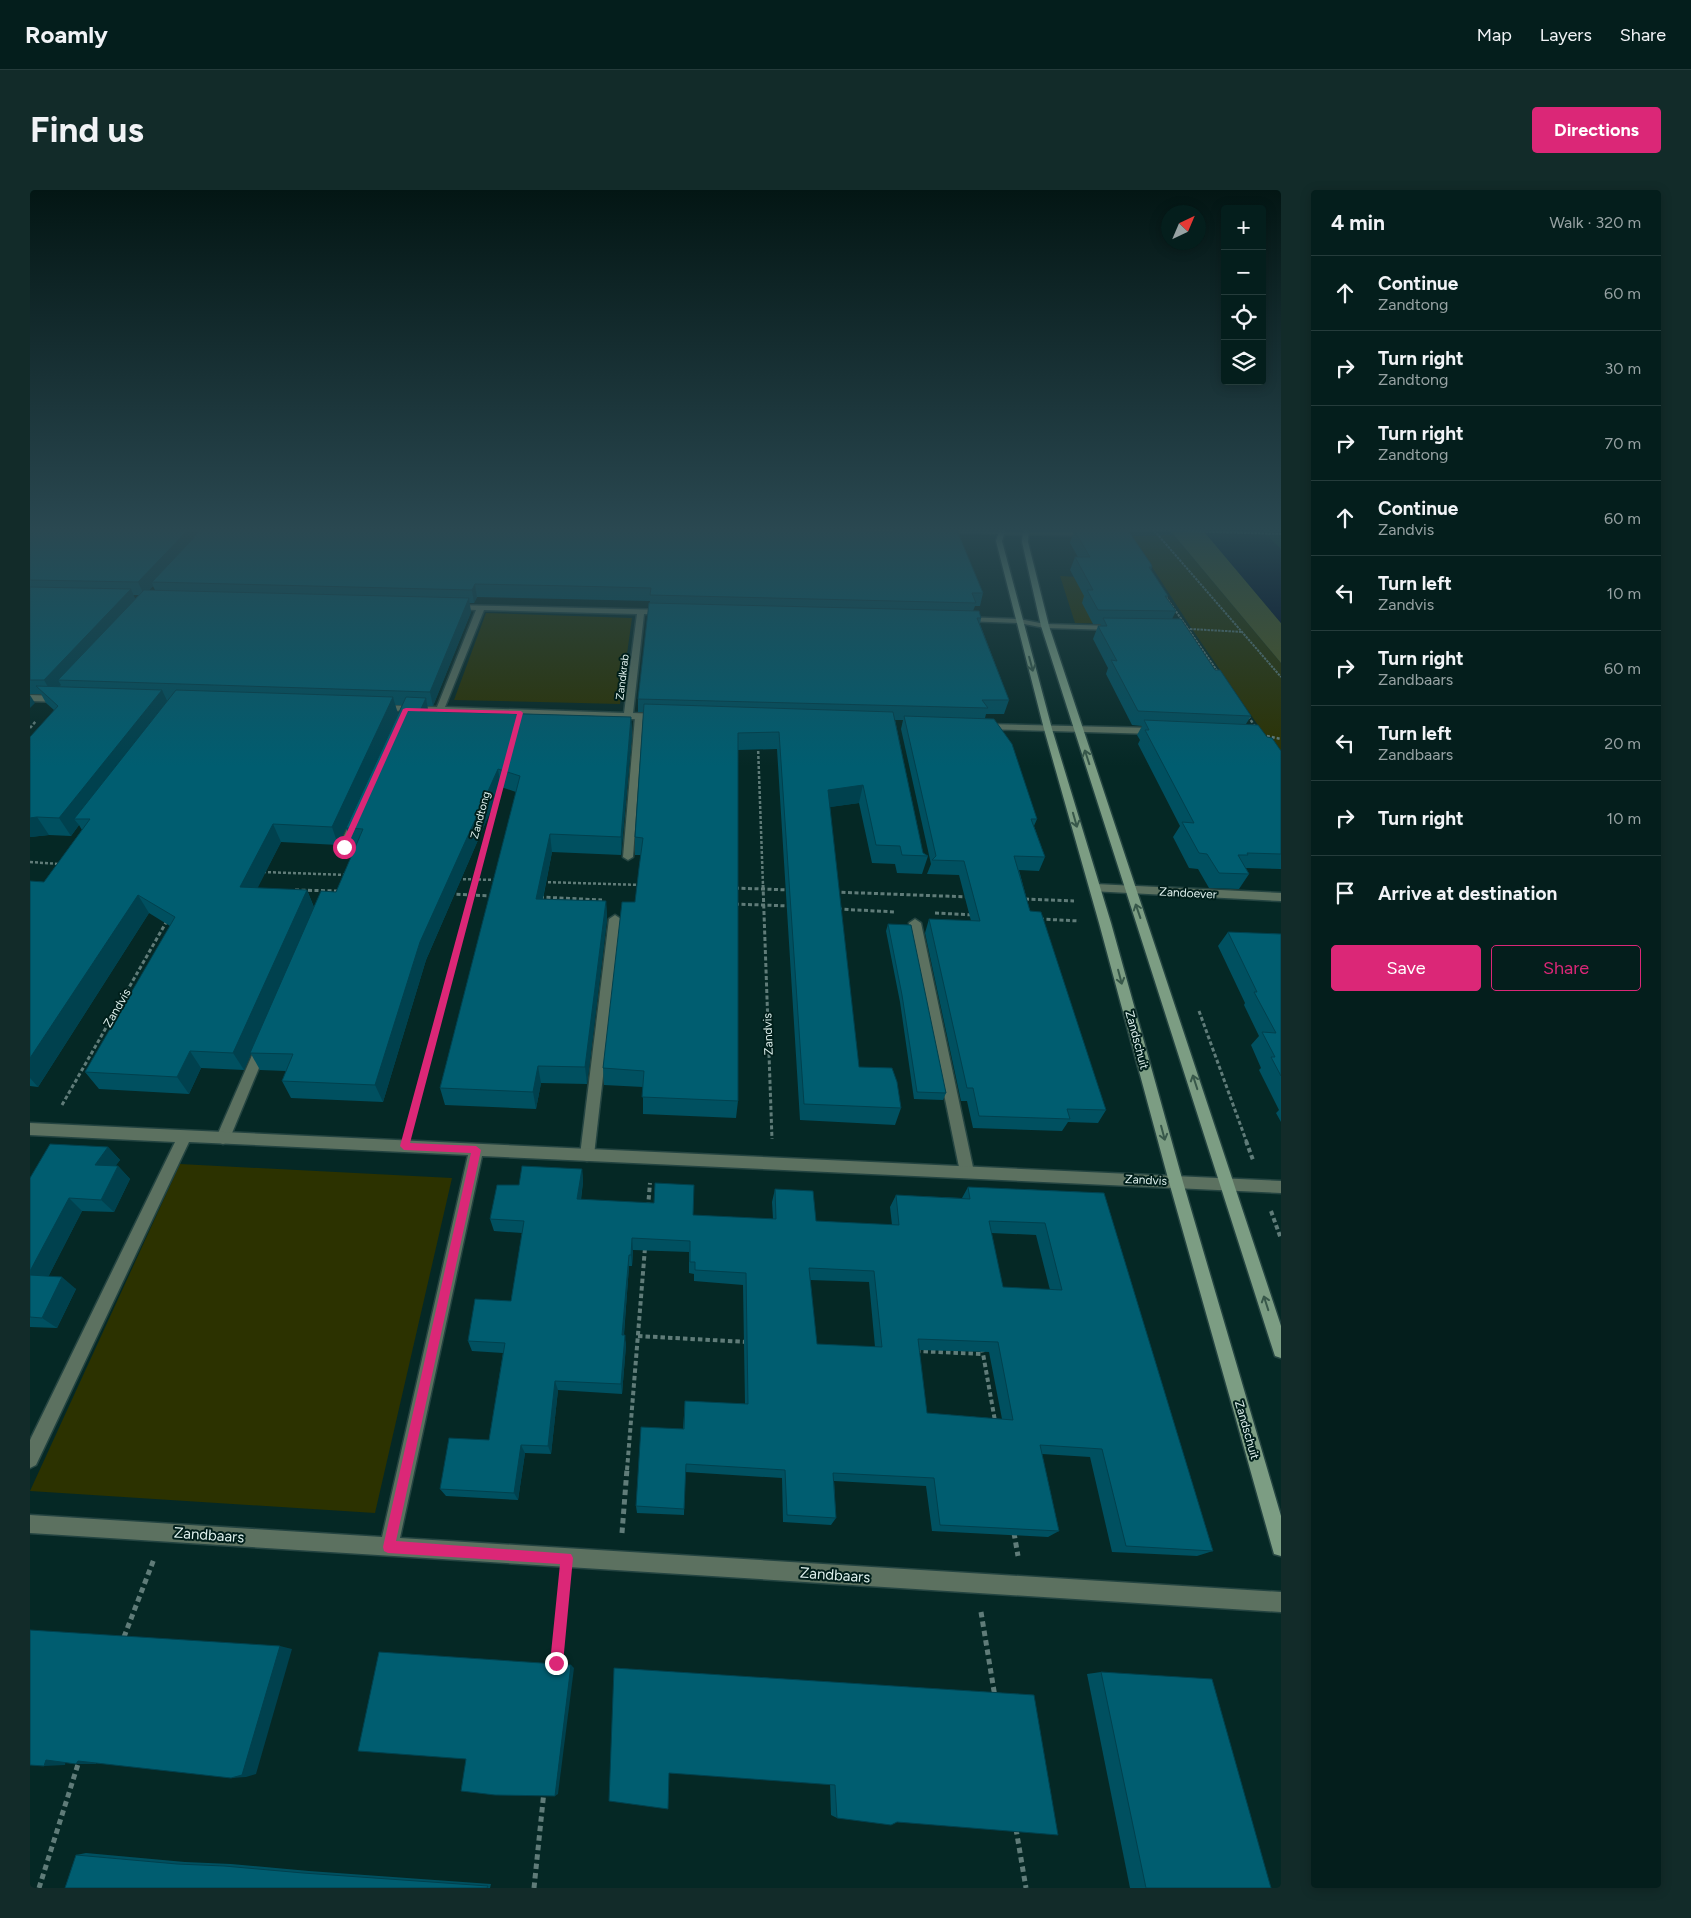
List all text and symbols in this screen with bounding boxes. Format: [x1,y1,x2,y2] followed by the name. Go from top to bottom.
[25,20,108,49] text: Roamly
[1477,24,1512,46] text: Map
[1540,24,1592,46] text: Layers
[1620,24,1666,46] text: Share
[1532,107,1661,153] button: Directions
[30,109,144,151] text: Find us
[1161,205,1206,250] north arrow
[1221,205,1266,385] map controls
[1221,205,1266,250] button: +
[1331,210,1385,235] text: 4 min
[1549,213,1641,232] text: Walk · 320 m
[1221,250,1266,295] button: −
[1378,272,1458,295] text: Continue
[1331,279,1359,307] icon: ahead
[1604,284,1641,303] text: 60 m
[1221,295,1266,340] button: locate
[1378,295,1448,314] text: Zandtong
[1221,340,1266,385] button: layers
[1378,347,1464,370] text: Turn right
[1331,354,1359,382] icon: right
[1604,359,1641,378] text: 30 m
[1378,370,1448,389] text: Zandtong
[1378,422,1464,445] text: Turn right
[1331,429,1359,457] icon: right
[1605,434,1641,453] text: 70 m
[1378,445,1448,464] text: Zandtong
[1378,497,1458,520] text: Continue
[1331,504,1359,532] icon: ahead
[1604,509,1641,528] text: 60 m
[1378,520,1434,539] text: Zandvis
[1378,572,1452,595] text: Turn left
[1331,579,1359,607] icon: left
[1607,584,1641,603] text: 10 m
[1378,595,1434,614] text: Zandvis
[1378,647,1464,670] text: Turn right
[613,653,632,701] street label: Zandkrab
[1331,654,1359,682] icon: right
[1027,656,1036,672] one-way arrow
[1604,659,1641,678] text: 60 m
[1378,670,1453,689] text: Zandbaars
[1378,722,1452,745] text: Turn left
[1331,729,1359,757] icon: left
[1604,734,1641,753] text: 20 m
[1378,745,1453,764] text: Zandbaars
[1082,749,1092,765] one-way arrow
[468,790,493,840] street label: Zandtong
[1331,804,1359,832] icon: right
[1378,807,1464,830] text: Turn right
[1607,809,1641,828] text: 10 m
[1071,812,1081,828] one-way arrow
[333,836,356,859] route start
[1331,879,1359,907] icon: arrive
[1378,882,1557,905] text: Arrive at destination
[1159,885,1217,901] street label: Zandoever
[1133,904,1142,919] one-way arrow
[1331,945,1481,991] button: Save
[1491,945,1641,991] button: Share
[1116,968,1125,984] one-way arrow
[100,986,134,1030] street label: Zandvis
[1122,1009,1152,1071] street label: Zandschuit
[760,1012,776,1055] street label: Zandvis
[1189,1074,1199,1090] one-way arrow
[1159,1125,1168,1141] one-way arrow
[1125,1172,1168,1188] street label: Zandvis
[1261,1296,1271,1312] one-way arrow
[1232,1399,1262,1461] street label: Zandschuit
[173,1524,245,1546] street label: Zandbaars
[799,1564,871,1586] street label: Zandbaars
[545,1652,568,1675] route end

